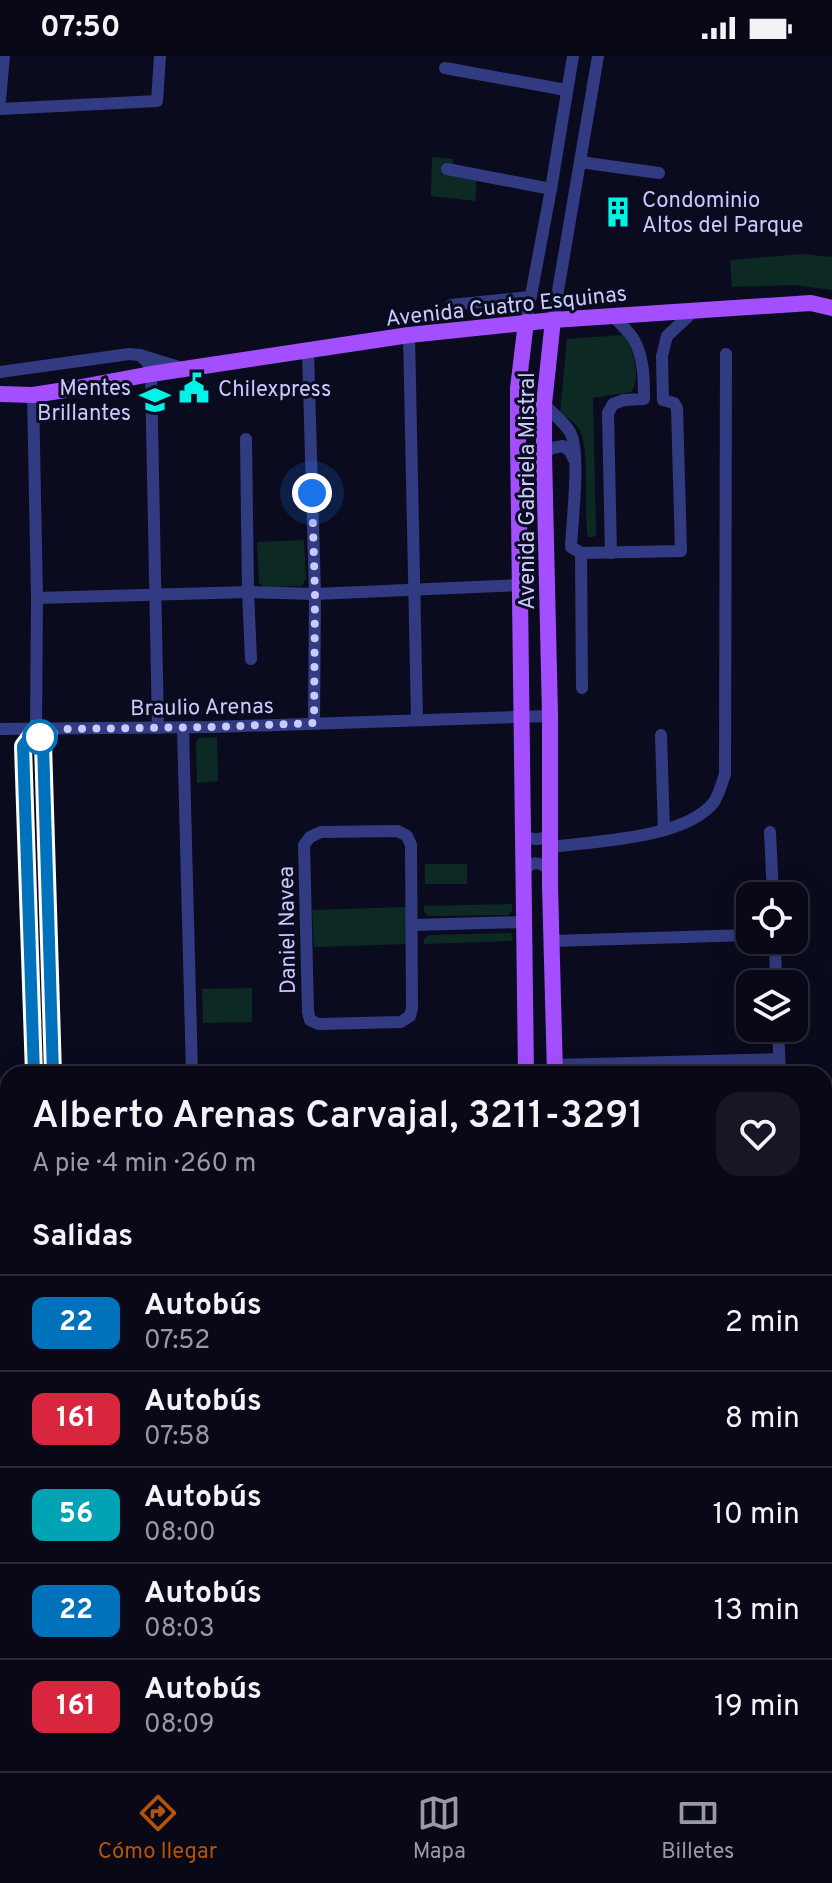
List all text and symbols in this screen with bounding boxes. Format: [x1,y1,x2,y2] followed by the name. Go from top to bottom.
[40,10,121,47] text: 07:50
[642,188,803,240] place label: Condominio Altos del Parque
[601,195,635,229] building icon: Condominio Altos del Parque
[384,281,628,334] street label: Avenida Cuatro Esquinas
[177,371,211,405] public building icon: Chilexpress
[515,372,542,610] street label: Avenida Gabriela Mistral
[37,376,131,428] place label: Mentes Brillantes
[218,377,331,404] place label: Chilexpress
[138,383,172,417] school or university icon: Mentes Brillantes
[292,473,332,513] your location
[130,694,274,723] street label: Braulio Arenas
[23,720,57,754] unlabelled marker
[274,866,303,994] street label: Daniel Navea
[736,882,808,1042] map controls
[736,882,808,954] button: locate
[736,970,808,1042] button: layers
[716,1092,800,1176] button: heart
[32,1093,643,1142] text: Alberto Arenas Carvajal, 3211-3291
[32,1148,256,1181] text: A pie · 4 min · 260 m
[32,1219,133,1256] text: Salidas
[144,1288,262,1325] text: Autobús
[59,1305,93,1341] text: 22
[725,1305,800,1342] text: 2 min
[144,1325,210,1358] text: 07:52
[144,1384,262,1421] text: Autobús
[56,1401,96,1437] text: 161
[725,1401,800,1438] text: 8 min
[144,1421,210,1454] text: 07:58
[144,1480,262,1517] text: Autobús
[59,1497,93,1533] text: 56
[713,1497,800,1534] text: 10 min
[144,1517,216,1550] text: 08:00
[144,1576,262,1613] text: Autobús
[59,1593,93,1629] text: 22
[714,1593,800,1630] text: 13 min
[144,1613,215,1646] text: 08:03
[144,1672,262,1709] text: Autobús
[56,1689,96,1725] text: 161
[714,1689,800,1726] text: 19 min
[144,1709,215,1742] text: 08:09
[98,1791,217,1866] tab: Cómo llegar
[413,1791,466,1866] tab: Mapa
[661,1791,734,1866] tab: Billetes

